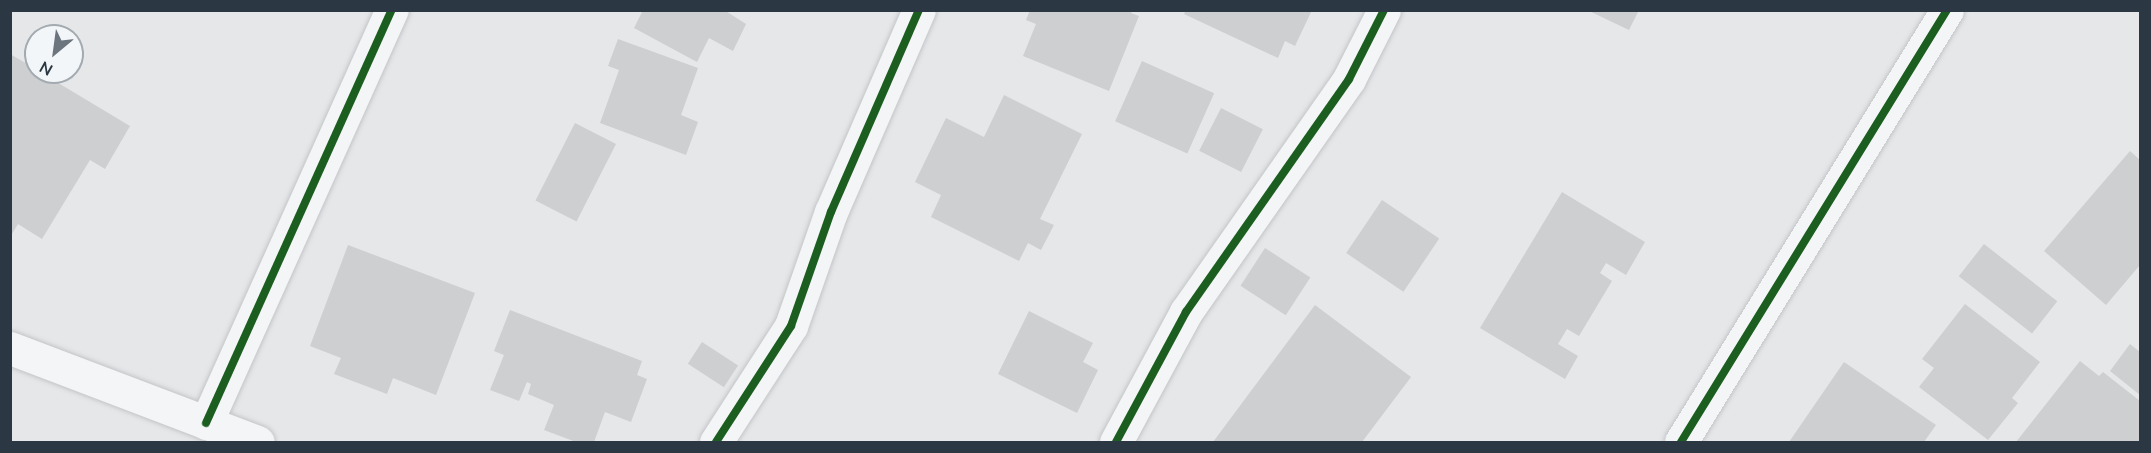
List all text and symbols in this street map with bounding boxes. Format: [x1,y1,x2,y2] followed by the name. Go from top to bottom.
[24,24,84,84] north arrow
[36,55,57,81] text: N

